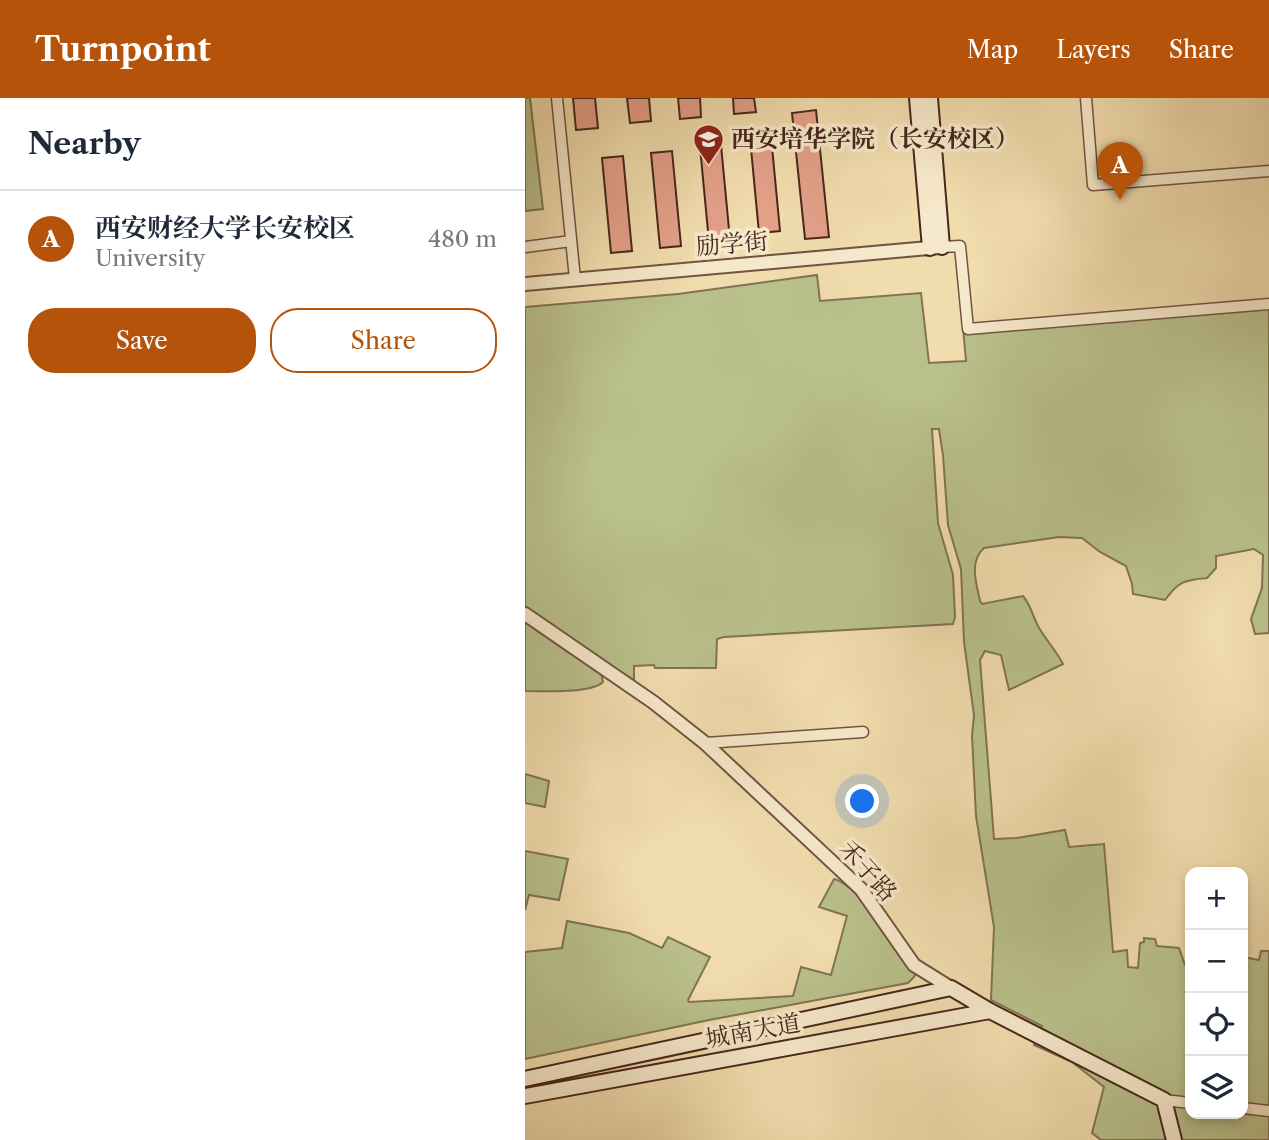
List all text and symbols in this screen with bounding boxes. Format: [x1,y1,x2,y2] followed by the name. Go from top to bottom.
[35,29,211,70] text: Turnpoint
[967,35,1018,64] text: Map
[1056,35,1131,64] text: Layers
[1169,35,1234,64] text: Share
[691,122,725,166] school or university icon: 西安培华学院（长安校区）
[731,124,1019,153] place label: 西安培华学院（长安校区）
[28,125,141,162] text: Nearby
[1097,142,1143,200] pin: A
[95,212,355,244] text: 西安财经大学长安校区
[42,225,60,253] text: A
[428,225,497,253] text: 480 m
[695,226,769,261] street label: 励学街
[95,244,206,272] text: University
[28,308,256,373] button: Save
[270,308,497,373] button: Share
[845,784,879,818] your location
[834,834,903,907] street label: 禾子路
[1185,867,1248,1119] map controls
[1185,867,1248,930] button: +
[1185,930,1248,993] button: −
[1185,993,1248,1056] button: locate
[703,1008,803,1053] street label: 城南大道
[1185,1056,1248,1119] button: layers

